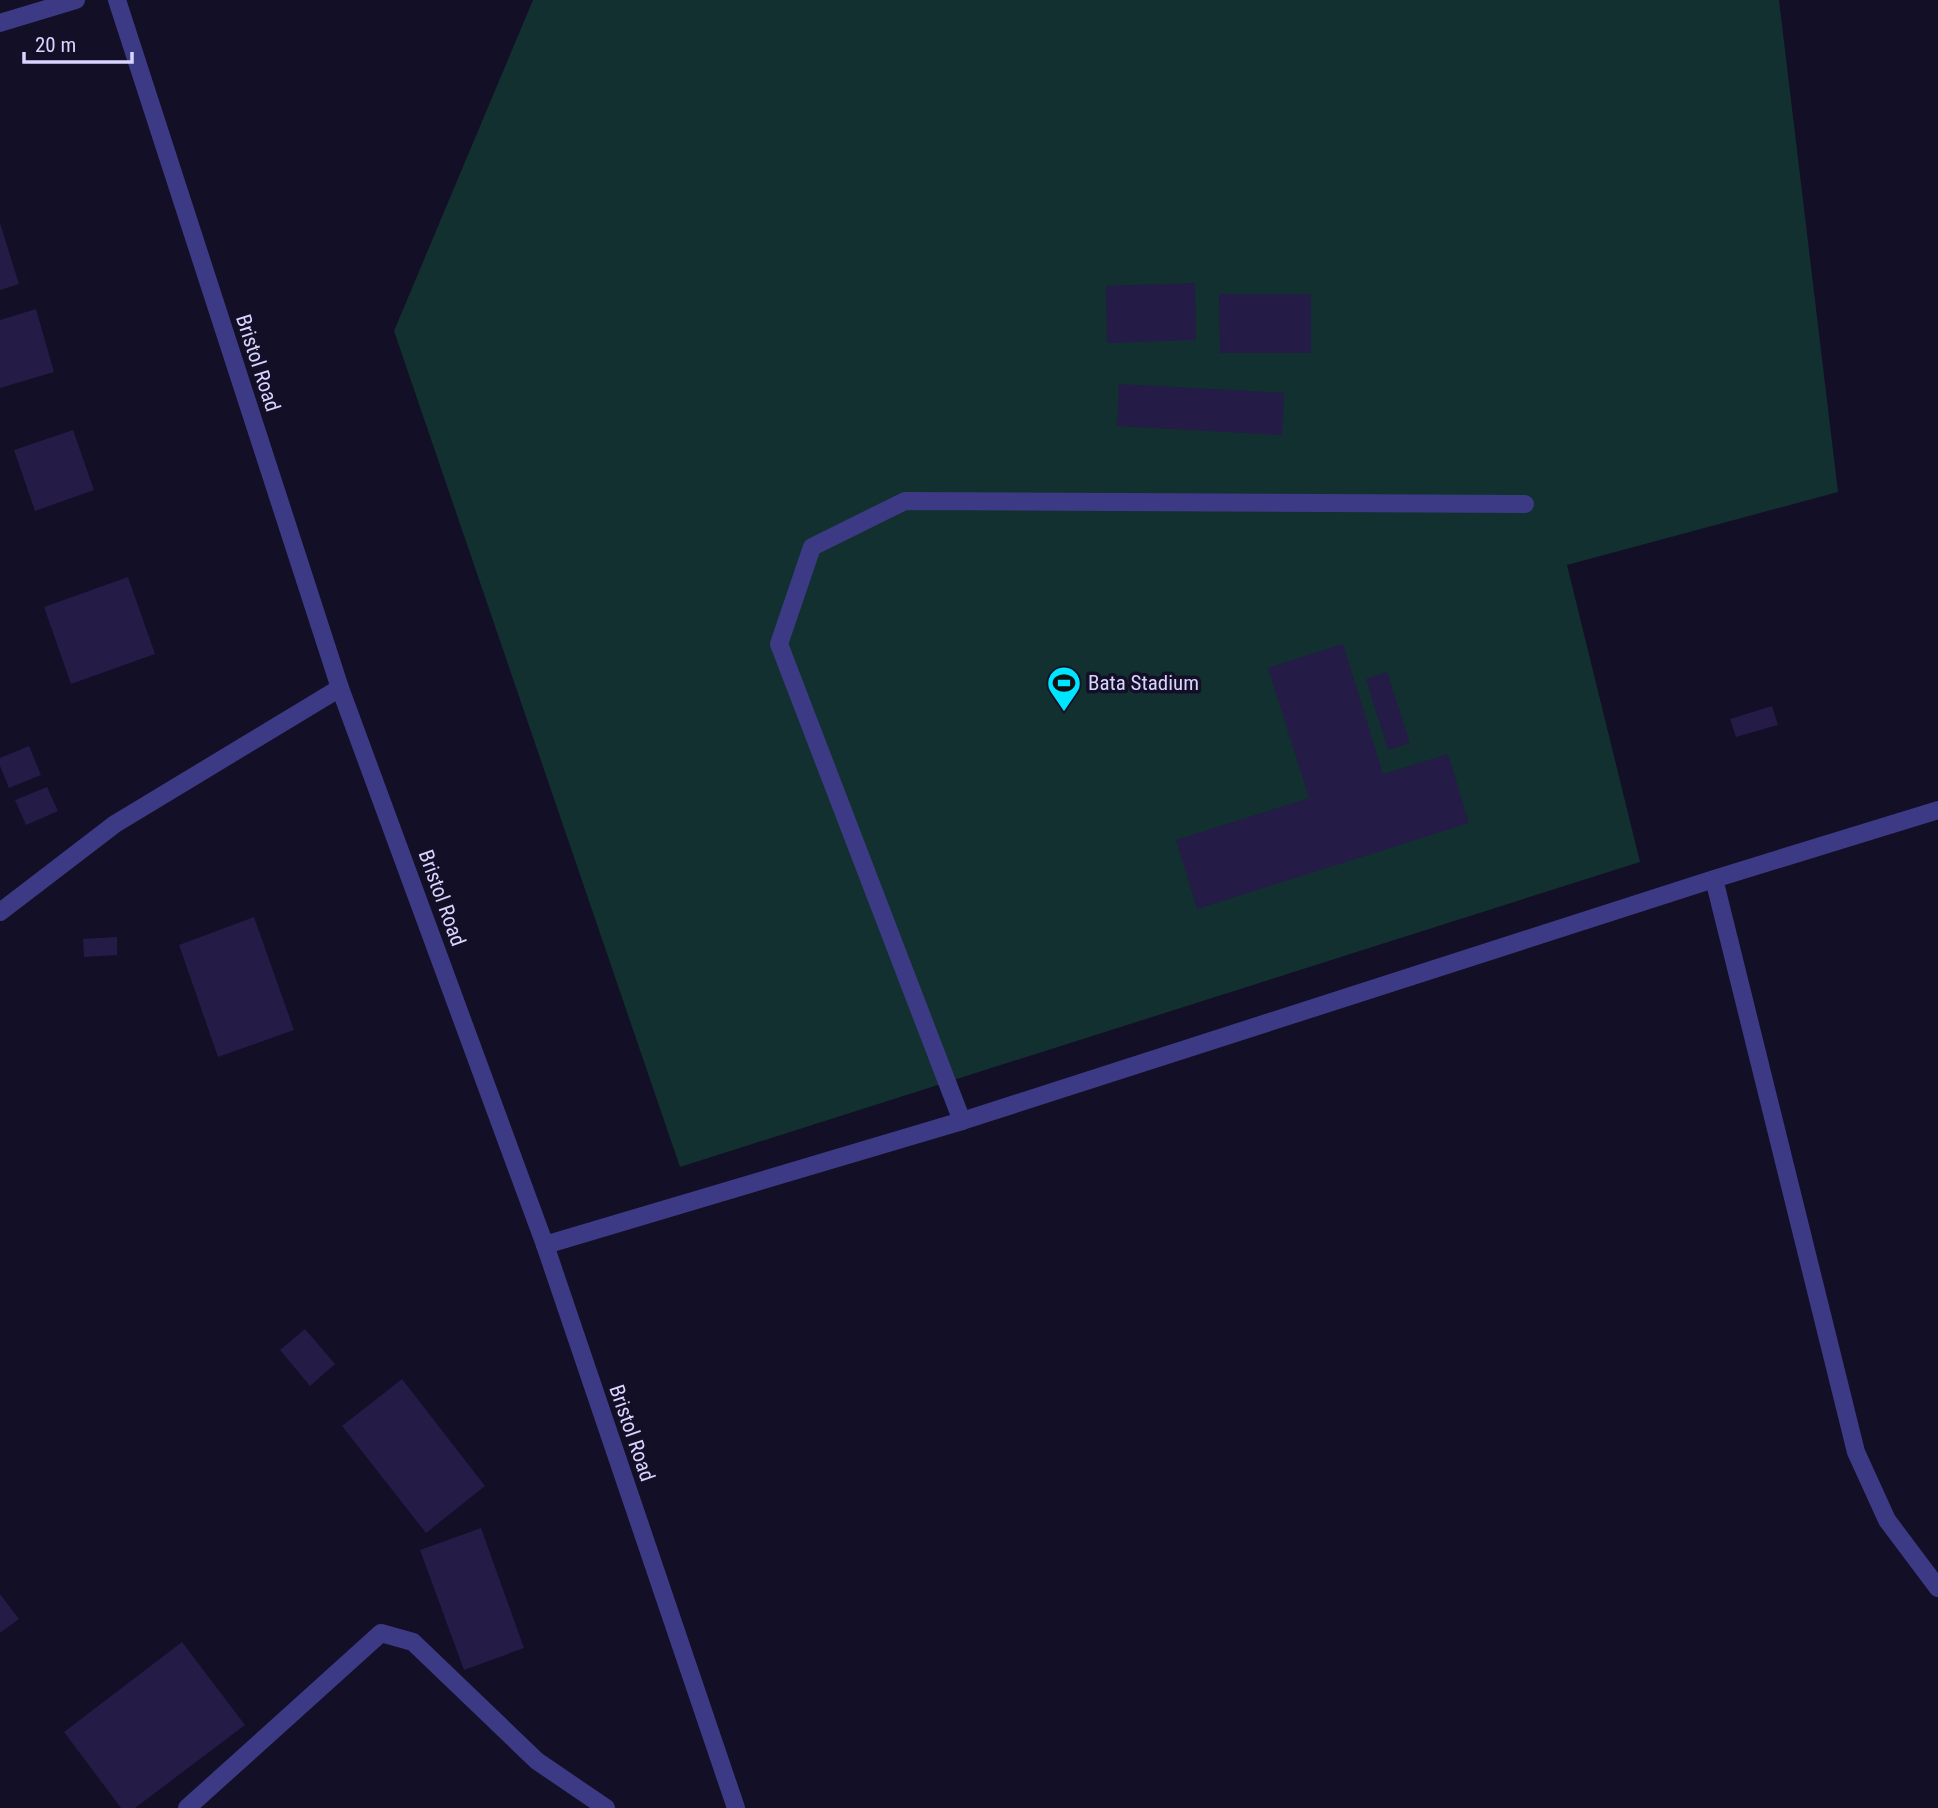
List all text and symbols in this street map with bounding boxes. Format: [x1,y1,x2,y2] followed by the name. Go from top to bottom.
[24,21,133,65] scale bar
[35,33,76,57] text: 20 m
[231,311,285,415] street label: Bristol Road
[1045,664,1083,713] sports icon: Bata Stadium
[1088,671,1199,695] place label: Bata Stadium
[414,847,470,949] street label: Bristol Road
[604,1382,660,1484] street label: Bristol Road

